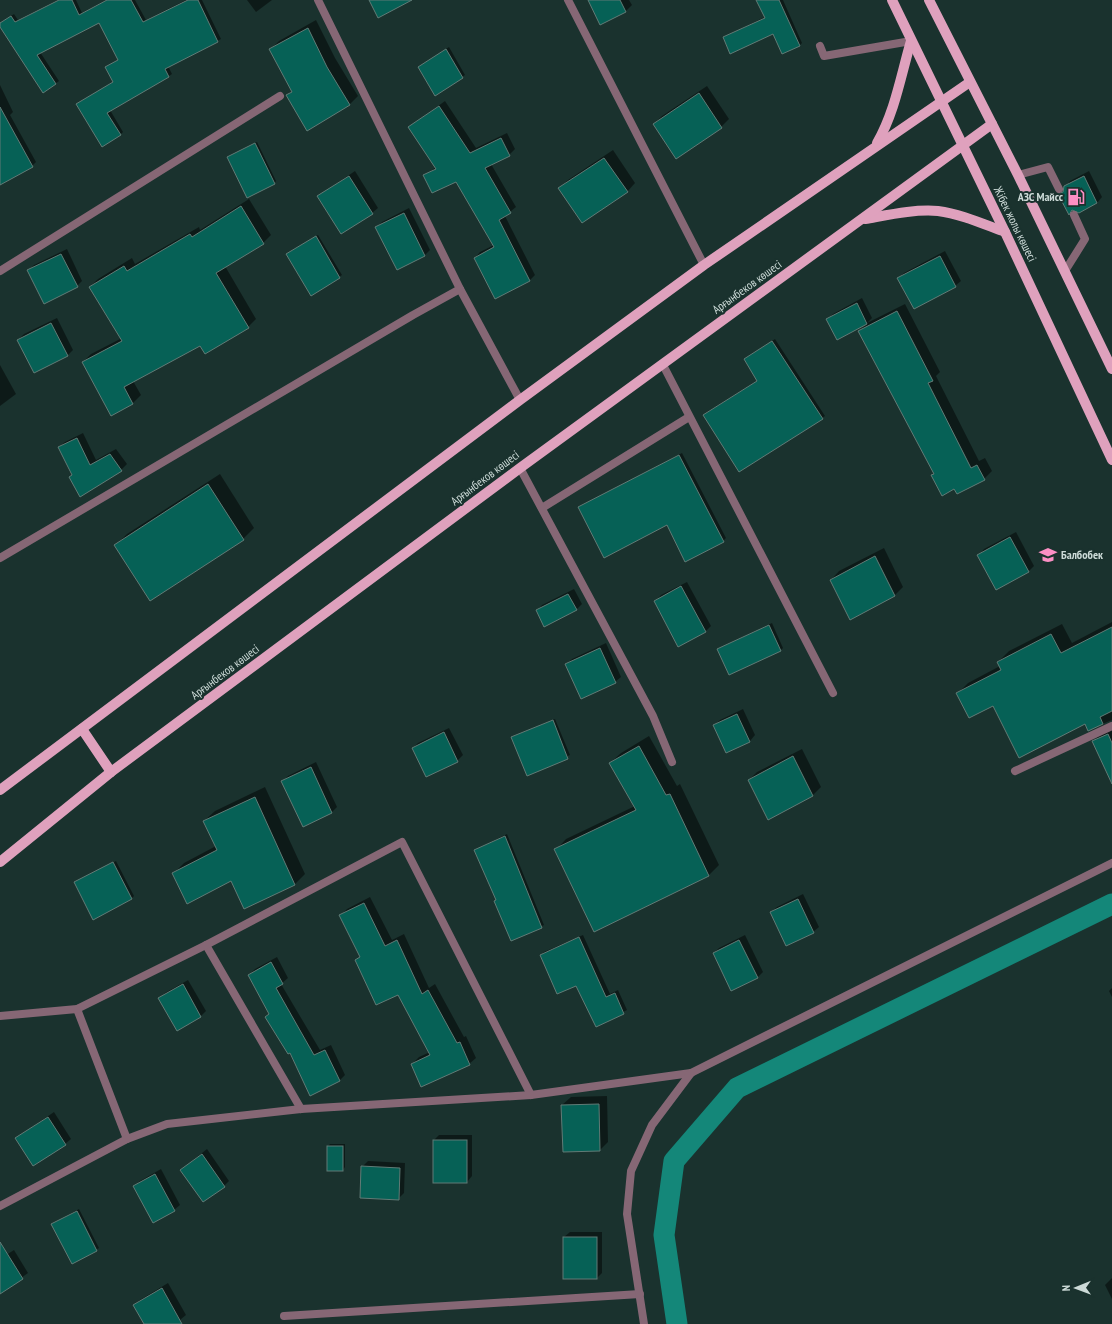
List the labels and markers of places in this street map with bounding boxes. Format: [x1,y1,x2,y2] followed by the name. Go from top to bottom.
[1066,187,1086,207] fuel station icon: АЗС Майсс
[1017,189,1064,204] place label: АЗС Майсс
[1038,545,1058,565] school or university icon: Балбобек
[1061,547,1103,562] place label: Балбобек

